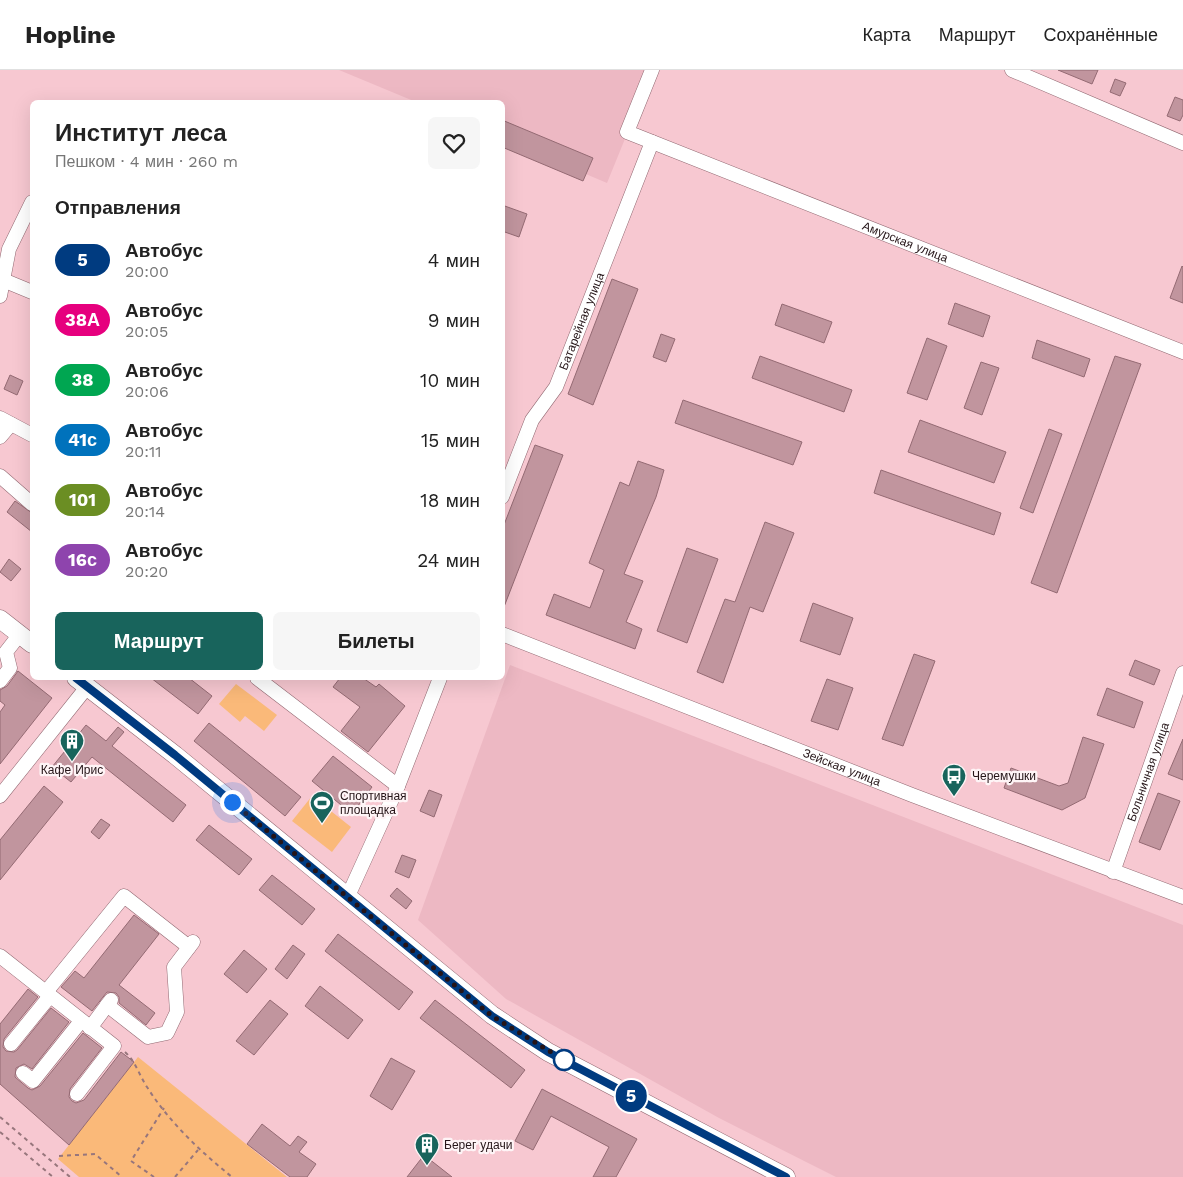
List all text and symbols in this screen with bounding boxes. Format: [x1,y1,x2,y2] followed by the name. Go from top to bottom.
[25,21,116,49] text: Hopline
[863,24,911,45] text: Карта
[939,24,1015,45] text: Маршрут
[1043,24,1158,45] text: Сохранённые
[428,117,480,169] button: heart
[55,119,227,147] text: Институт леса
[55,152,238,171] text: Пешком · 4 мин · 260 m
[55,196,181,219] text: Отправления
[860,219,950,265] street label: Амурская улица
[125,239,203,262] text: Автобус
[77,249,88,270] text: 5
[428,249,480,272] text: 4 мин
[125,262,169,281] text: 20:00
[556,270,607,372] street label: Батарейная улица
[125,299,203,322] text: Автобус
[65,309,100,330] text: 38А
[428,309,480,332] text: 9 мин
[125,322,168,341] text: 20:05
[125,359,203,382] text: Автобус
[72,369,93,390] text: 38
[420,369,480,392] text: 10 мин
[125,382,169,401] text: 20:06
[125,419,203,442] text: Автобус
[68,429,97,450] text: 41с
[421,429,480,452] text: 15 мин
[125,442,162,461] text: 20:11
[125,479,203,502] text: Автобус
[69,489,96,510] text: 101
[420,489,480,512] text: 18 мин
[125,502,165,521] text: 20:14
[125,539,203,562] text: Автобус
[68,549,97,570] text: 16с
[417,549,480,572] text: 24 мин
[125,562,168,581] text: 20:20
[55,612,263,670] button: Маршрут
[273,612,480,670] button: Билеты
[1124,720,1172,823] street label: Больничная улица
[59,728,85,762] building icon: Кафе Ирис
[801,746,883,789] street label: Зейская улица
[41,763,103,777] place label: Кафе Ирис
[941,763,967,797] bus stop icon: Черемушки
[972,769,1036,783] place label: Черемушки
[340,789,407,817] place label: Спортивная площадка
[220,790,245,815] your location
[309,790,335,824] sports icon: Спортивная площадка
[553,1049,575,1071] unlabelled marker
[615,1080,647,1112] line badge: 5
[626,1085,636,1106] text: 5
[414,1132,440,1166] building icon: Берег удачи
[444,1138,512,1152] place label: Берег удачи

